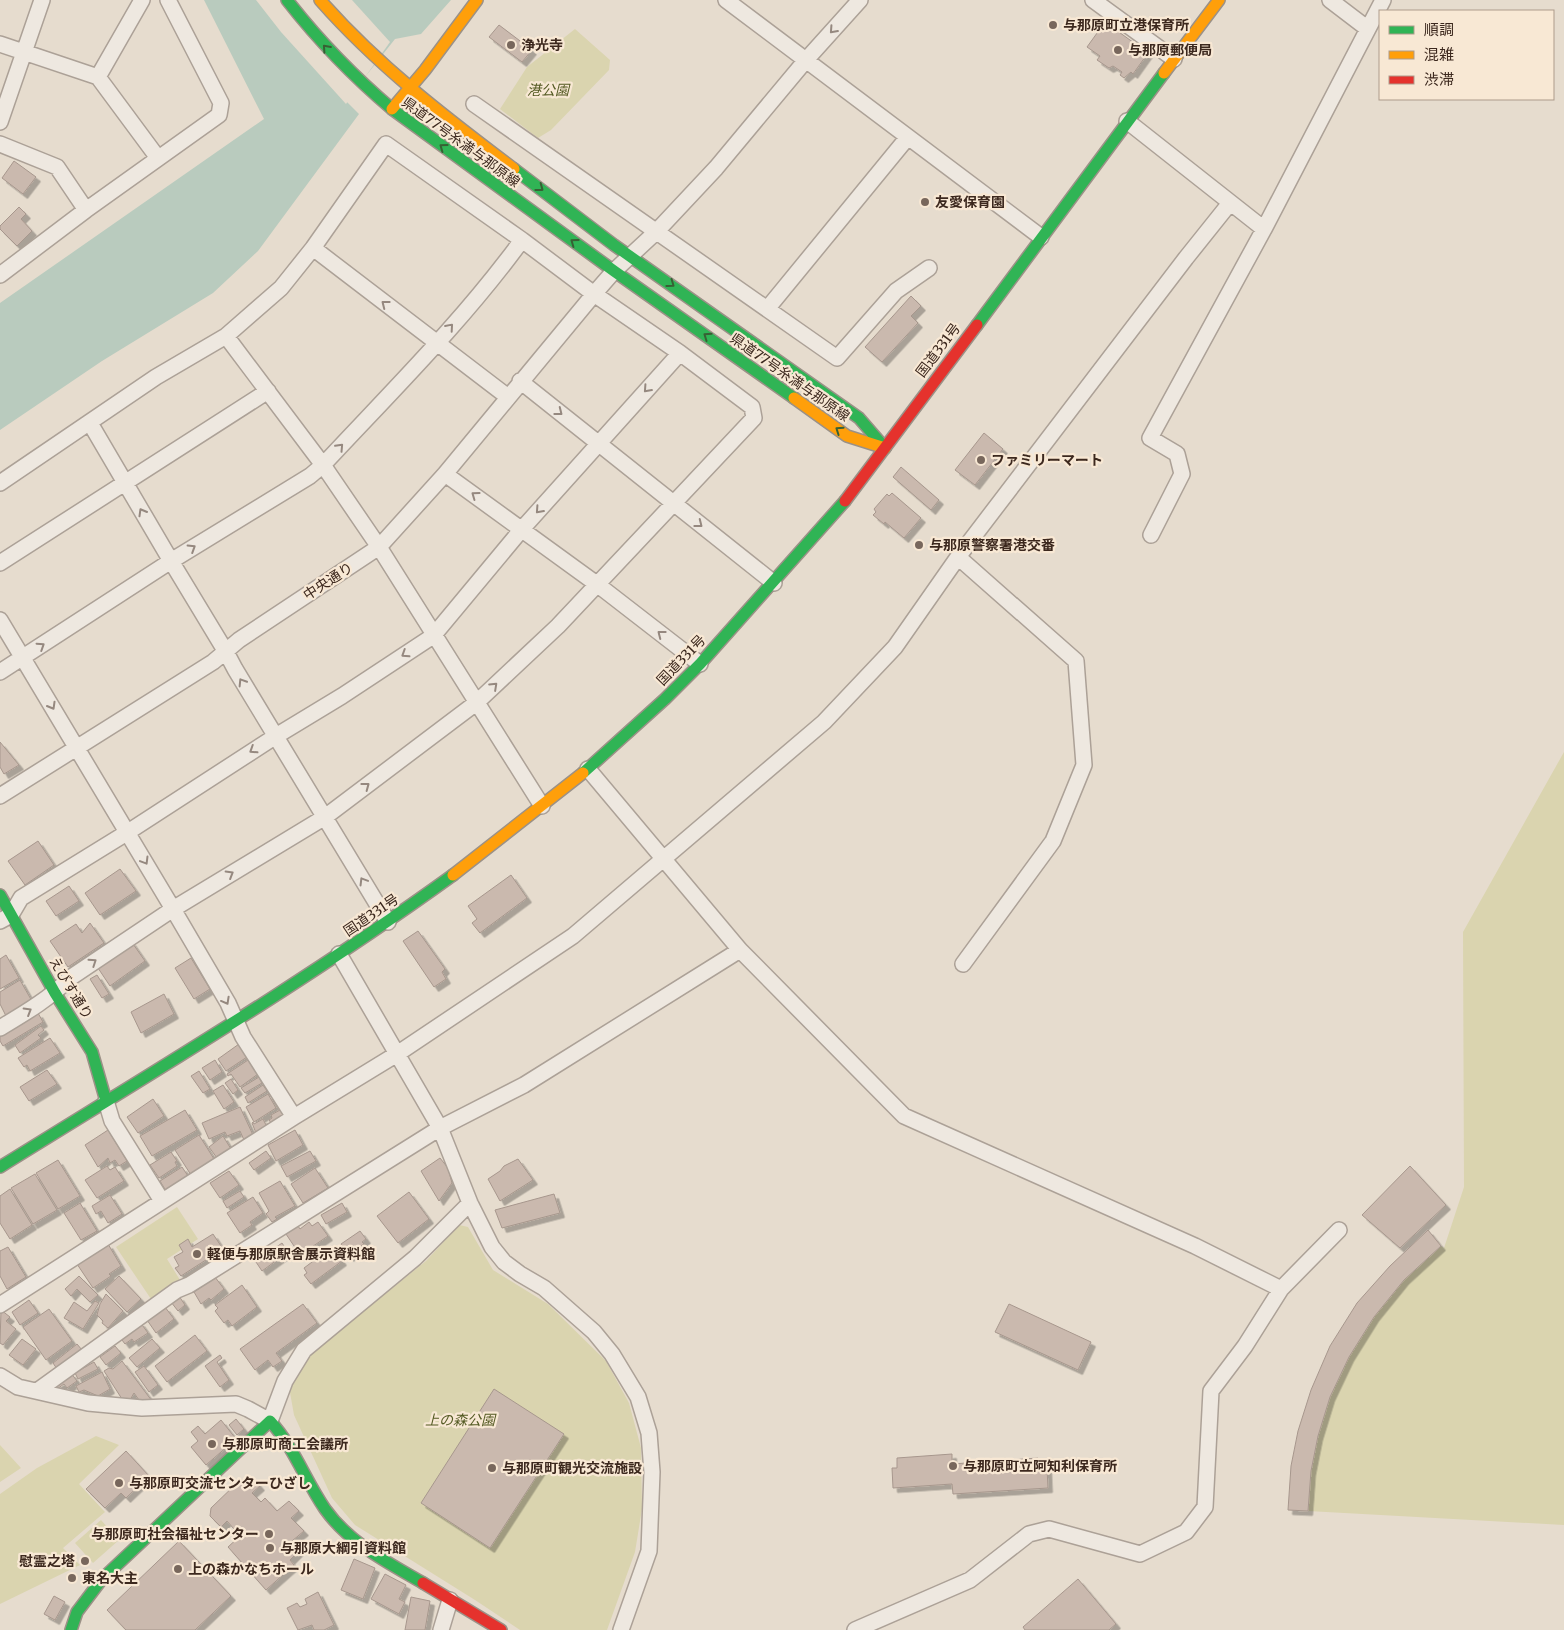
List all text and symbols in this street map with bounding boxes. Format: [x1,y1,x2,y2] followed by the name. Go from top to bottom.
[1379,10,1554,100] legend
[1063,16,1189,34] place label: 与那原町立港保育所
[1047,19,1059,31] marker: 与那原町立港保育所
[1424,20,1454,39] text: 順調
[830,25,839,34] one-way arrow
[521,36,563,54] place label: 浄光寺
[505,39,517,51] marker: 浄光寺
[1128,41,1212,59] place label: 与那原郵便局
[323,44,332,53] one-way arrow
[1112,44,1124,56] marker: 与那原郵便局
[1424,45,1454,64] text: 混雑
[1424,70,1454,89] text: 渋滞
[527,81,571,99] park label: 港公園
[398,93,524,191] street label: 県道77号糸満与那原線
[439,144,448,153] one-way arrow
[534,182,544,191] one-way arrow
[935,193,1005,211] place label: 友愛保育園
[919,196,931,208] marker: 友愛保育園
[570,239,580,248] one-way arrow
[665,278,675,287] one-way arrow
[382,302,391,310] one-way arrow
[912,319,964,381] street label: 国道331号
[444,324,453,333] one-way arrow
[727,329,853,425] street label: 県道77号糸満与那原線
[704,334,713,342] one-way arrow
[644,384,653,393] one-way arrow
[553,406,562,414] one-way arrow
[836,427,845,436] one-way arrow
[334,444,343,453] one-way arrow
[991,451,1103,469] place label: ファミリーマート
[975,454,987,466] marker: ファミリーマート
[471,492,481,501] one-way arrow
[536,505,545,514] one-way arrow
[138,508,148,517] one-way arrow
[694,518,703,527] one-way arrow
[929,536,1055,554] place label: 与那原警察署港交番
[913,539,925,551] marker: 与那原警察署港交番
[187,545,196,555] one-way arrow
[300,558,356,604] street label: 中央通り
[653,631,709,689] street label: 国道331号
[658,631,667,639] one-way arrow
[35,643,45,652] one-way arrow
[402,648,411,657] one-way arrow
[239,678,249,687] one-way arrow
[489,683,498,692] one-way arrow
[45,701,55,710] one-way arrow
[250,744,259,754] one-way arrow
[360,783,370,792] one-way arrow
[138,855,148,864] one-way arrow
[224,871,233,881] one-way arrow
[359,877,369,886] one-way arrow
[340,890,402,940] street label: 国道331号
[45,953,97,1023] street label: えびす通り
[87,959,97,968] one-way arrow
[220,996,230,1005] one-way arrow
[23,1008,32,1018] one-way arrow
[207,1245,375,1263] place label: 軽便与那原駅舎展示資料館
[191,1248,203,1260] marker: 軽便与那原駅舎展示資料館
[425,1411,497,1429] park label: 上の森公園
[222,1435,348,1453] place label: 与那原町商工会議所
[206,1438,218,1450] marker: 与那原町商工会議所
[963,1457,1117,1475] place label: 与那原町立阿知利保育所
[502,1459,642,1477] place label: 与那原町観光交流施設
[947,1460,959,1472] marker: 与那原町立阿知利保育所
[486,1462,498,1474] marker: 与那原町観光交流施設
[129,1474,311,1492] place label: 与那原町交流センターひざし
[113,1477,125,1489] marker: 与那原町交流センターひざし
[91,1525,259,1543] place label: 与那原町社会福祉センター
[263,1528,275,1540] marker: 与那原町社会福祉センター
[280,1539,406,1557] place label: 与那原大綱引資料館
[264,1542,276,1554] marker: 与那原大綱引資料館
[19,1552,75,1570] place label: 慰霊之塔
[79,1555,91,1567] marker: 慰霊之塔
[188,1560,314,1578] place label: 上の森かなちホール
[172,1563,184,1575] marker: 上の森かなちホール
[82,1569,138,1587] place label: 東名大主
[66,1572,78,1584] marker: 東名大主

